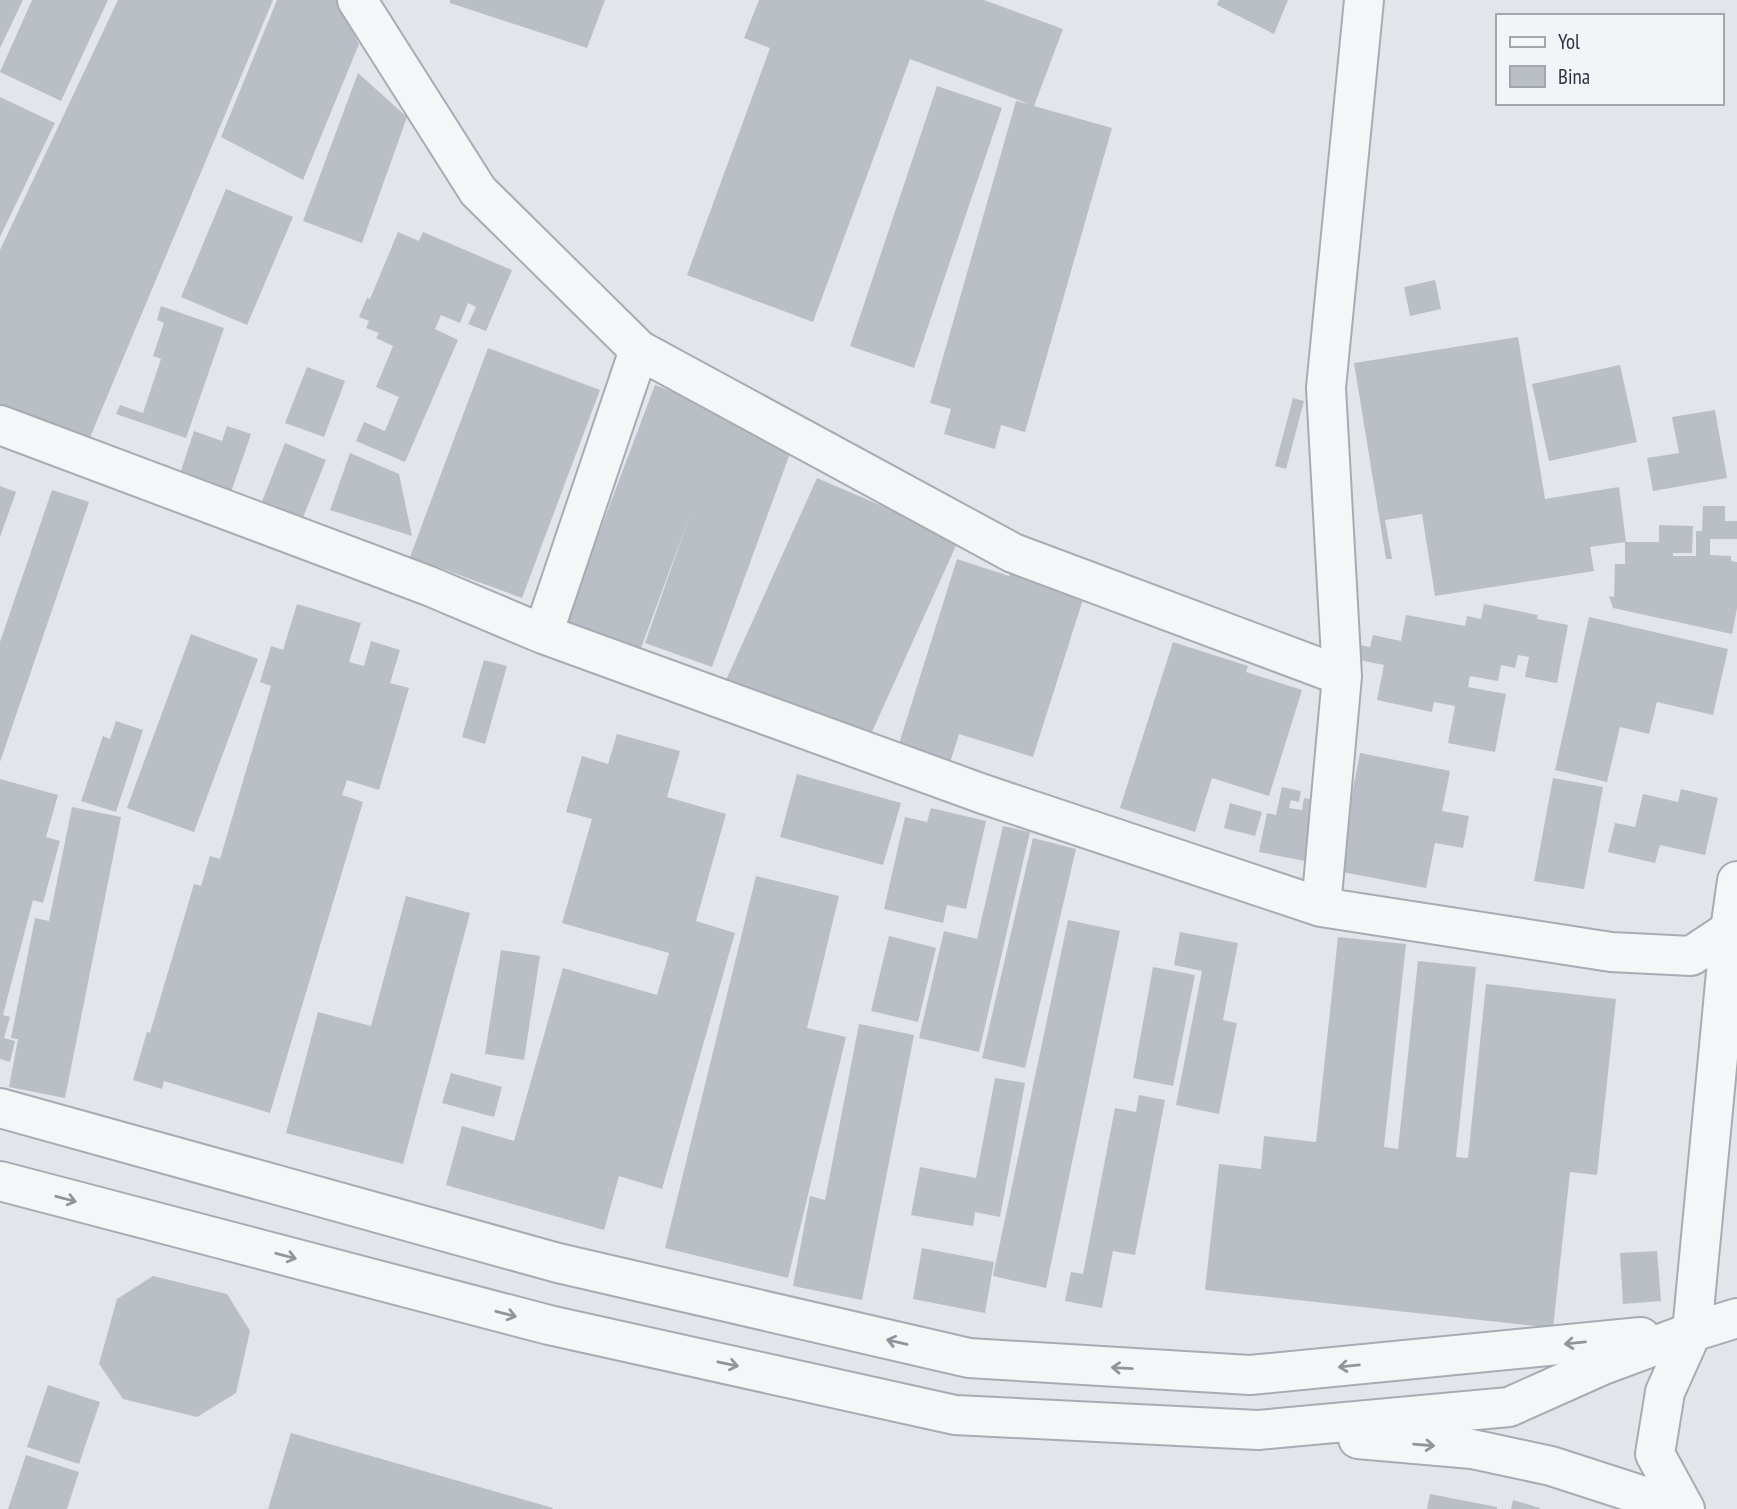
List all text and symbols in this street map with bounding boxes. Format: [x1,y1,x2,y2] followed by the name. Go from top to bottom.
[1496,14,1723,105] legend
[1558,28,1580,55] text: Yol
[1558,63,1590,90] text: Bina
[55,1193,77,1206] one-way arrow
[274,1250,297,1263] one-way arrow
[494,1308,517,1321] one-way arrow
[886,1334,909,1348] one-way arrow
[1564,1337,1587,1350] one-way arrow
[716,1358,739,1372] one-way arrow
[1338,1359,1361,1372] one-way arrow
[1111,1361,1134,1374] one-way arrow
[1412,1439,1435,1452] one-way arrow

